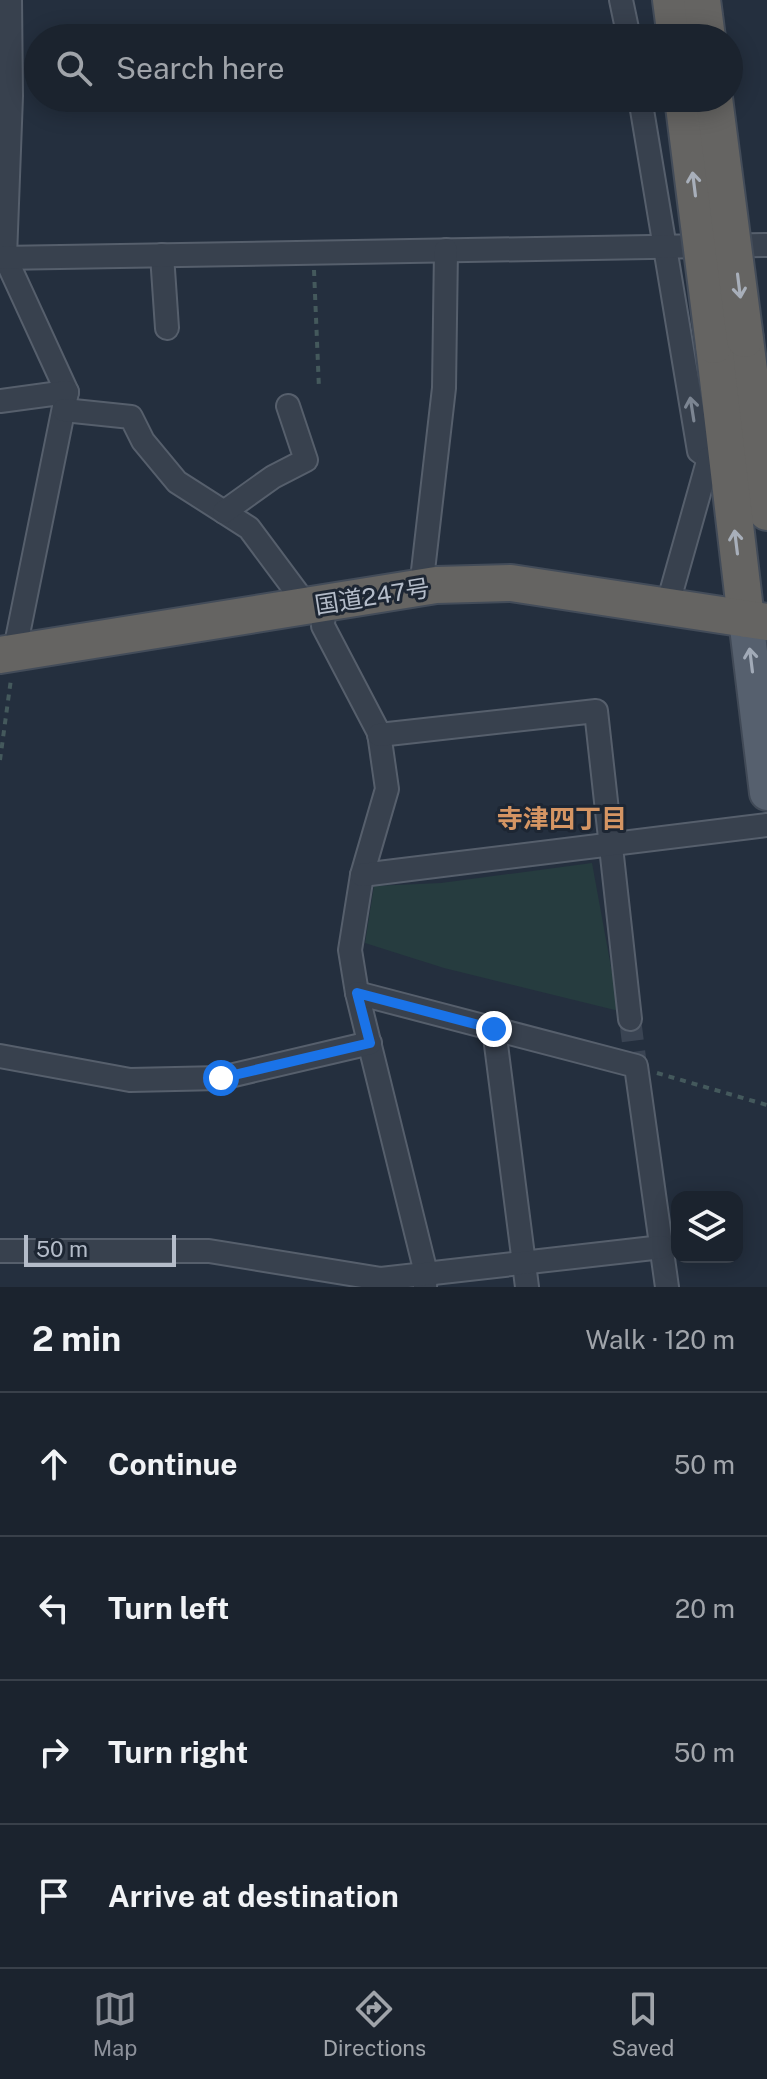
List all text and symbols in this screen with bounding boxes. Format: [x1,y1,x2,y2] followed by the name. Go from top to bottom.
[24,24,743,112] search box
[52,46,96,90] icon: search
[116,50,284,86] text: Search here
[686,172,701,197] one-way arrow
[731,273,746,299] one-way arrow
[684,397,699,422] one-way arrow
[729,529,744,555] one-way arrow
[313,573,431,619] street label: 国道247号
[743,648,758,673] one-way arrow
[497,803,627,834] district label: 寺津四丁目
[476,1011,512,1047] route end
[203,1060,239,1096] route start
[671,1191,743,1263] map controls
[671,1191,743,1263] button: layers
[24,1231,176,1267] scale bar
[36,1236,88,1262] text: 50 m
[32,1319,121,1359] text: 2 min
[585,1324,735,1355] text: Walk · 120 m
[32,1442,76,1486] icon: ahead
[108,1446,238,1482] text: Continue
[674,1449,735,1480] text: 50 m
[32,1586,76,1630] icon: left
[108,1590,229,1626] text: Turn left
[675,1593,735,1624] text: 20 m
[32,1730,76,1774] icon: right
[108,1734,248,1770] text: Turn right
[674,1737,735,1768] text: 50 m
[32,1874,76,1918] icon: arrive
[108,1878,399,1914] text: Arrive at destination
[93,1987,137,2061] tab: Map
[323,1987,426,2061] tab: Directions
[611,1987,674,2061] tab: Saved

